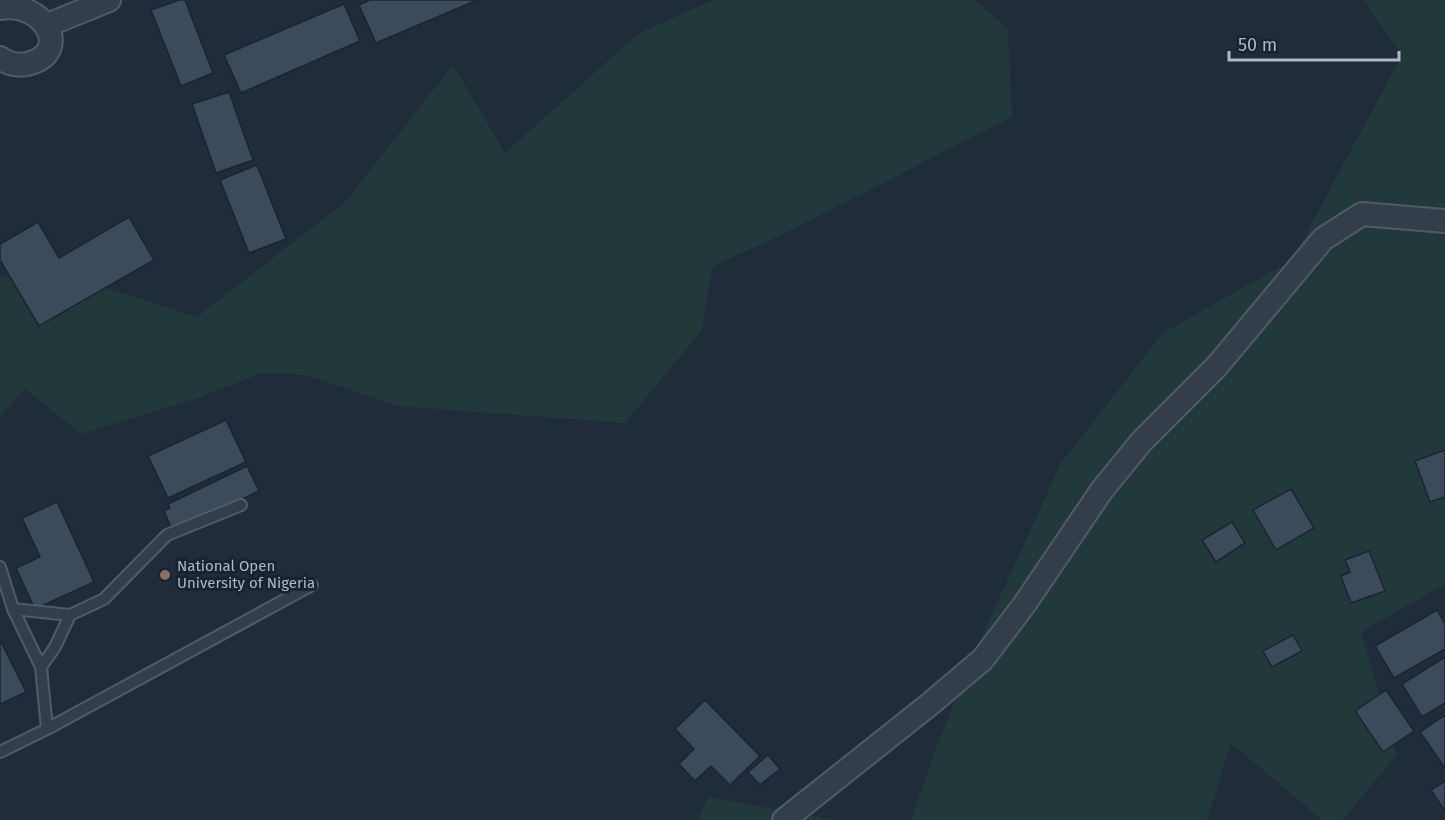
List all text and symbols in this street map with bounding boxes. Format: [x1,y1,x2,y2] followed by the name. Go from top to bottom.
[1229,24,1398,62] scale bar
[1238,34,1277,56] text: 50 m
[177,557,315,592] place label: National Open University of Nigeria
[158,568,172,582] marker: National Open University of Nigeria

